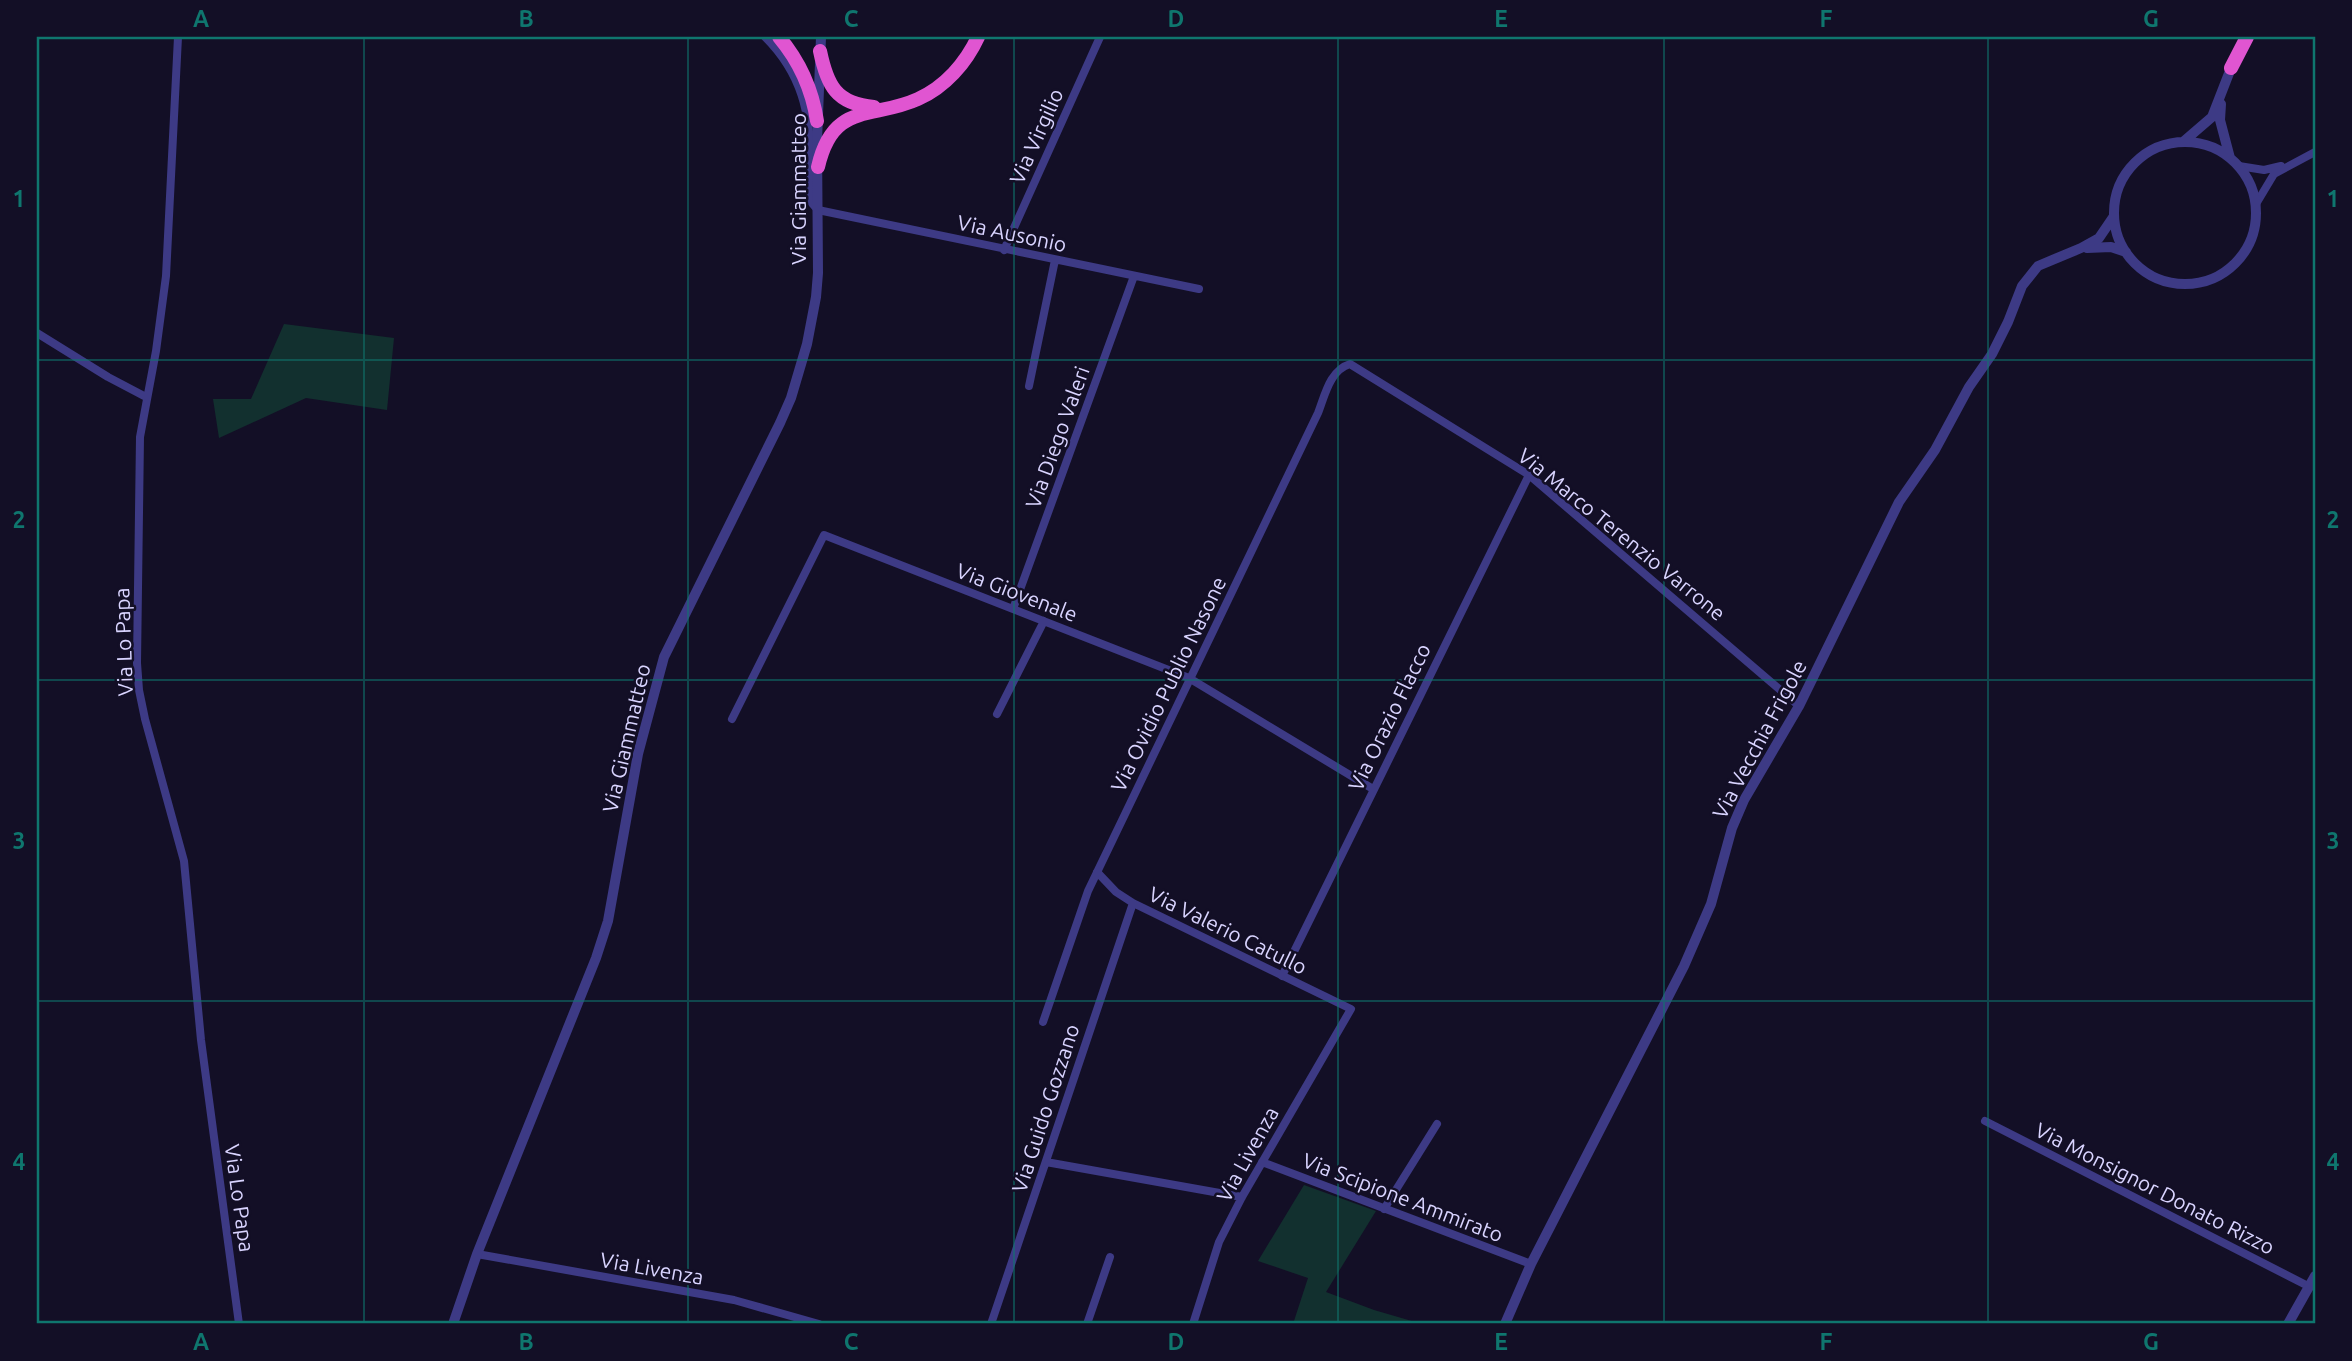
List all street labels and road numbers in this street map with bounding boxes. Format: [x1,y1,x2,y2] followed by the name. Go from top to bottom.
[1004,85,1068,187] street label: Via Virgilio
[786,113,810,265] street label: Via Giammatteo
[955,210,1069,256] street label: Via Ausonio
[1020,363,1094,511] street label: Via Diego Valeri
[1514,443,1730,625] street label: Via Marco Terenzio Varrone
[953,558,1081,626] street label: Via Giovenale
[1105,573,1231,795] street label: Via Ovidio Publio Nasone
[109,587,137,697] street label: Via Lo Papa
[1343,640,1435,794] street label: Via Orazio Flacco
[1707,656,1811,822] street label: Via Vecchia Frigole
[597,661,655,815] street label: Via Giammatteo
[1145,881,1311,979] street label: Via Valerio Catullo
[1006,1021,1084,1195] street label: Via Guido Gozzano
[1211,1102,1283,1206] street label: Via Livenza
[2031,1117,2279,1259] street label: Via Monsignor Donato Rizzo
[221,1142,259,1254] street label: Via Lo Papa
[1299,1148,1507,1246] street label: Via Scipione Ammirato
[598,1247,706,1289] street label: Via Livenza

